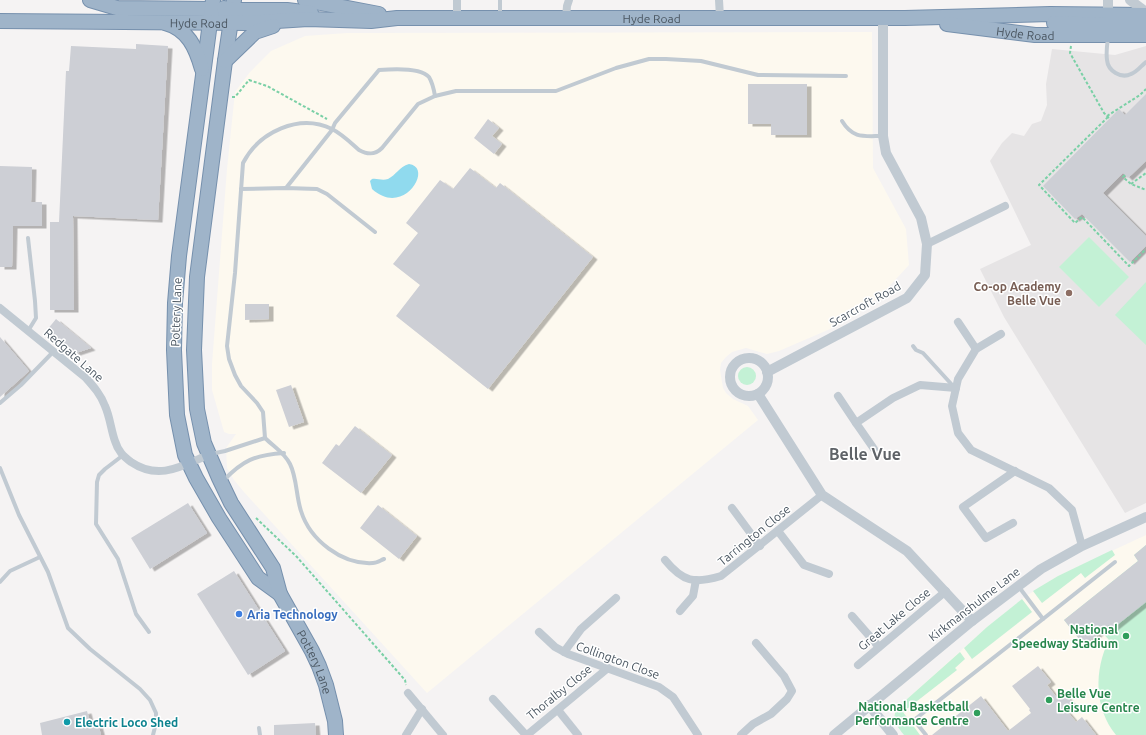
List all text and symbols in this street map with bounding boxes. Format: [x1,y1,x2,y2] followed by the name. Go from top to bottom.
[623,12,681,25] street label: Hyde Road
[170,16,228,29] street label: Hyde Road
[996,24,1054,42] street label: Hyde Road
[168,277,184,347] street label: Pottery Lane
[827,279,903,329] street label: Scarcroft Road
[973,280,1062,307] place label: Co-op Academy Belle Vue
[1064,288,1074,298] marker: Co-op Academy Belle Vue
[42,326,106,384] street label: Redgate Lane
[829,445,901,463] district label: Belle Vue
[715,502,793,568] street label: Tarrington Close
[926,564,1022,644] street label: Kirkmanshulme Lane
[855,585,933,653] street label: Great Lake Close
[247,608,338,621] place label: Aria Technology
[234,609,244,619] marker: Aria Technology
[1012,623,1118,650] place label: National Speedway Stadium
[295,627,334,695] street label: Pottery Lane
[1121,631,1131,641] marker: National Speedway Stadium
[574,639,662,681] street label: Collington Close
[524,662,594,722] street label: Thoralby Close
[1057,687,1140,714] place label: Belle Vue Leisure Centre
[1044,695,1054,705] marker: Belle Vue Leisure Centre
[855,700,969,727] place label: National Basketball Performance Centre
[972,708,982,718] marker: National Basketball Performance Centre
[75,716,178,729] place label: Electric Loco Shed
[62,717,72,727] marker: Electric Loco Shed

